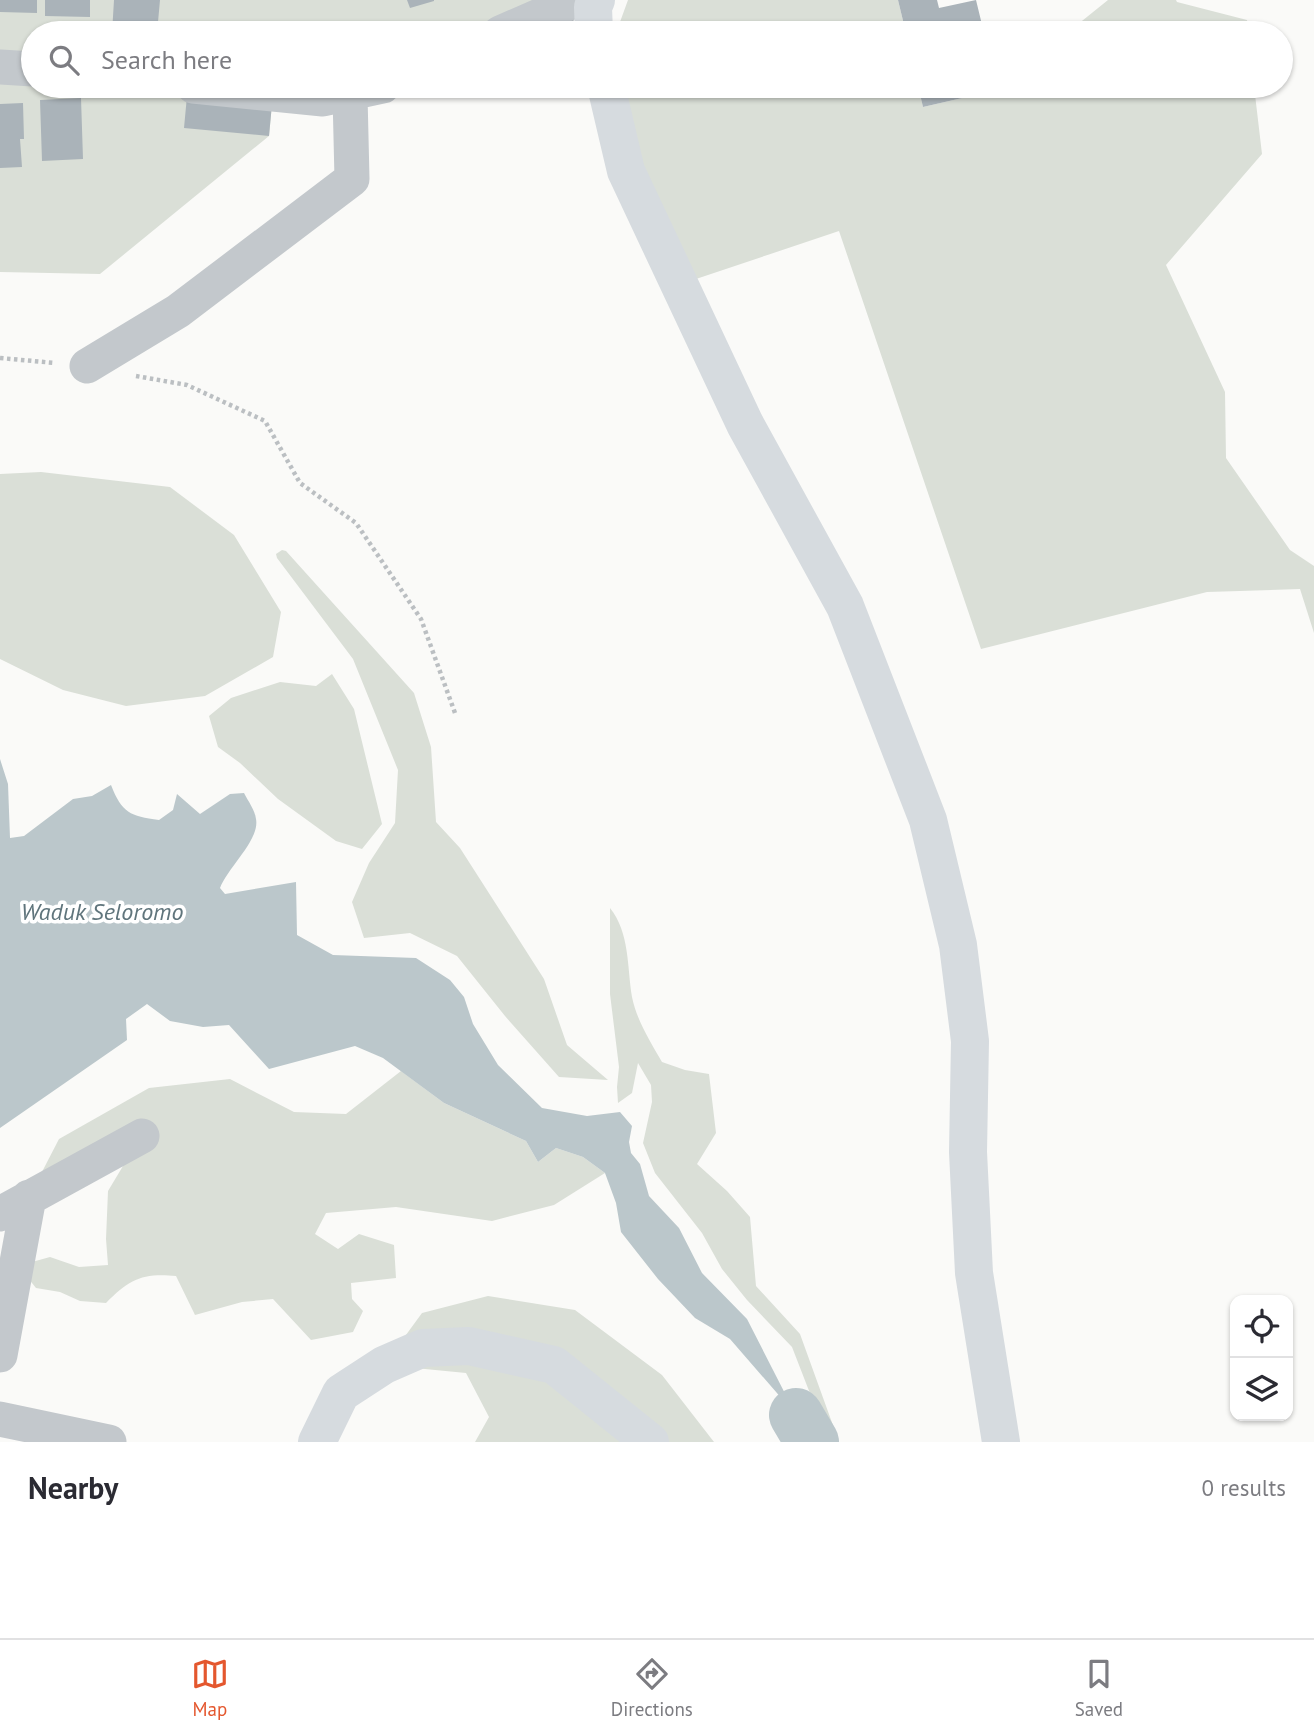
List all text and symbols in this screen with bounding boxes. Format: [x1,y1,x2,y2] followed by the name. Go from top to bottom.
[21,21,1293,98] search box
[45,41,83,79] icon: search
[101,43,232,76] text: Search here
[21,896,183,927] water label: Waduk Seloromo
[1230,1295,1293,1421] map controls
[1230,1295,1293,1358] button: locate
[1230,1358,1293,1421] button: layers
[28,1468,118,1507] text: Nearby
[1202,1473,1286,1502] text: 0 results
[191,1655,229,1721] tab: Map
[611,1655,693,1721] tab: Directions
[1075,1655,1123,1721] tab: Saved

